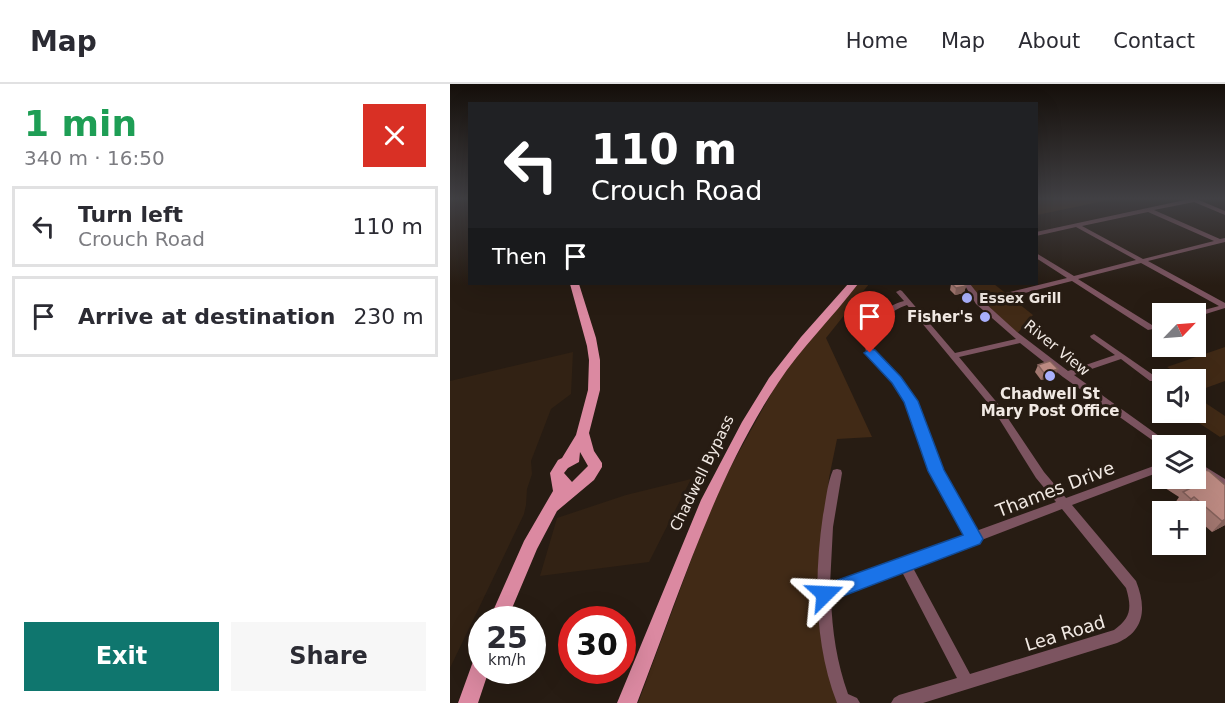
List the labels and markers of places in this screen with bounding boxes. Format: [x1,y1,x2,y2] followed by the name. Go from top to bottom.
[979,290,1061,306] place label: Essex Grill
[844,291,895,353] pin
[960,291,974,305] marker: Essex Grill
[907,308,973,326] place label: Fisher's
[978,310,992,324] marker: Fisher's
[1043,369,1057,383] marker: Chadwell St Mary Post Office
[981,385,1119,420] place label: Chadwell St Mary Post Office

